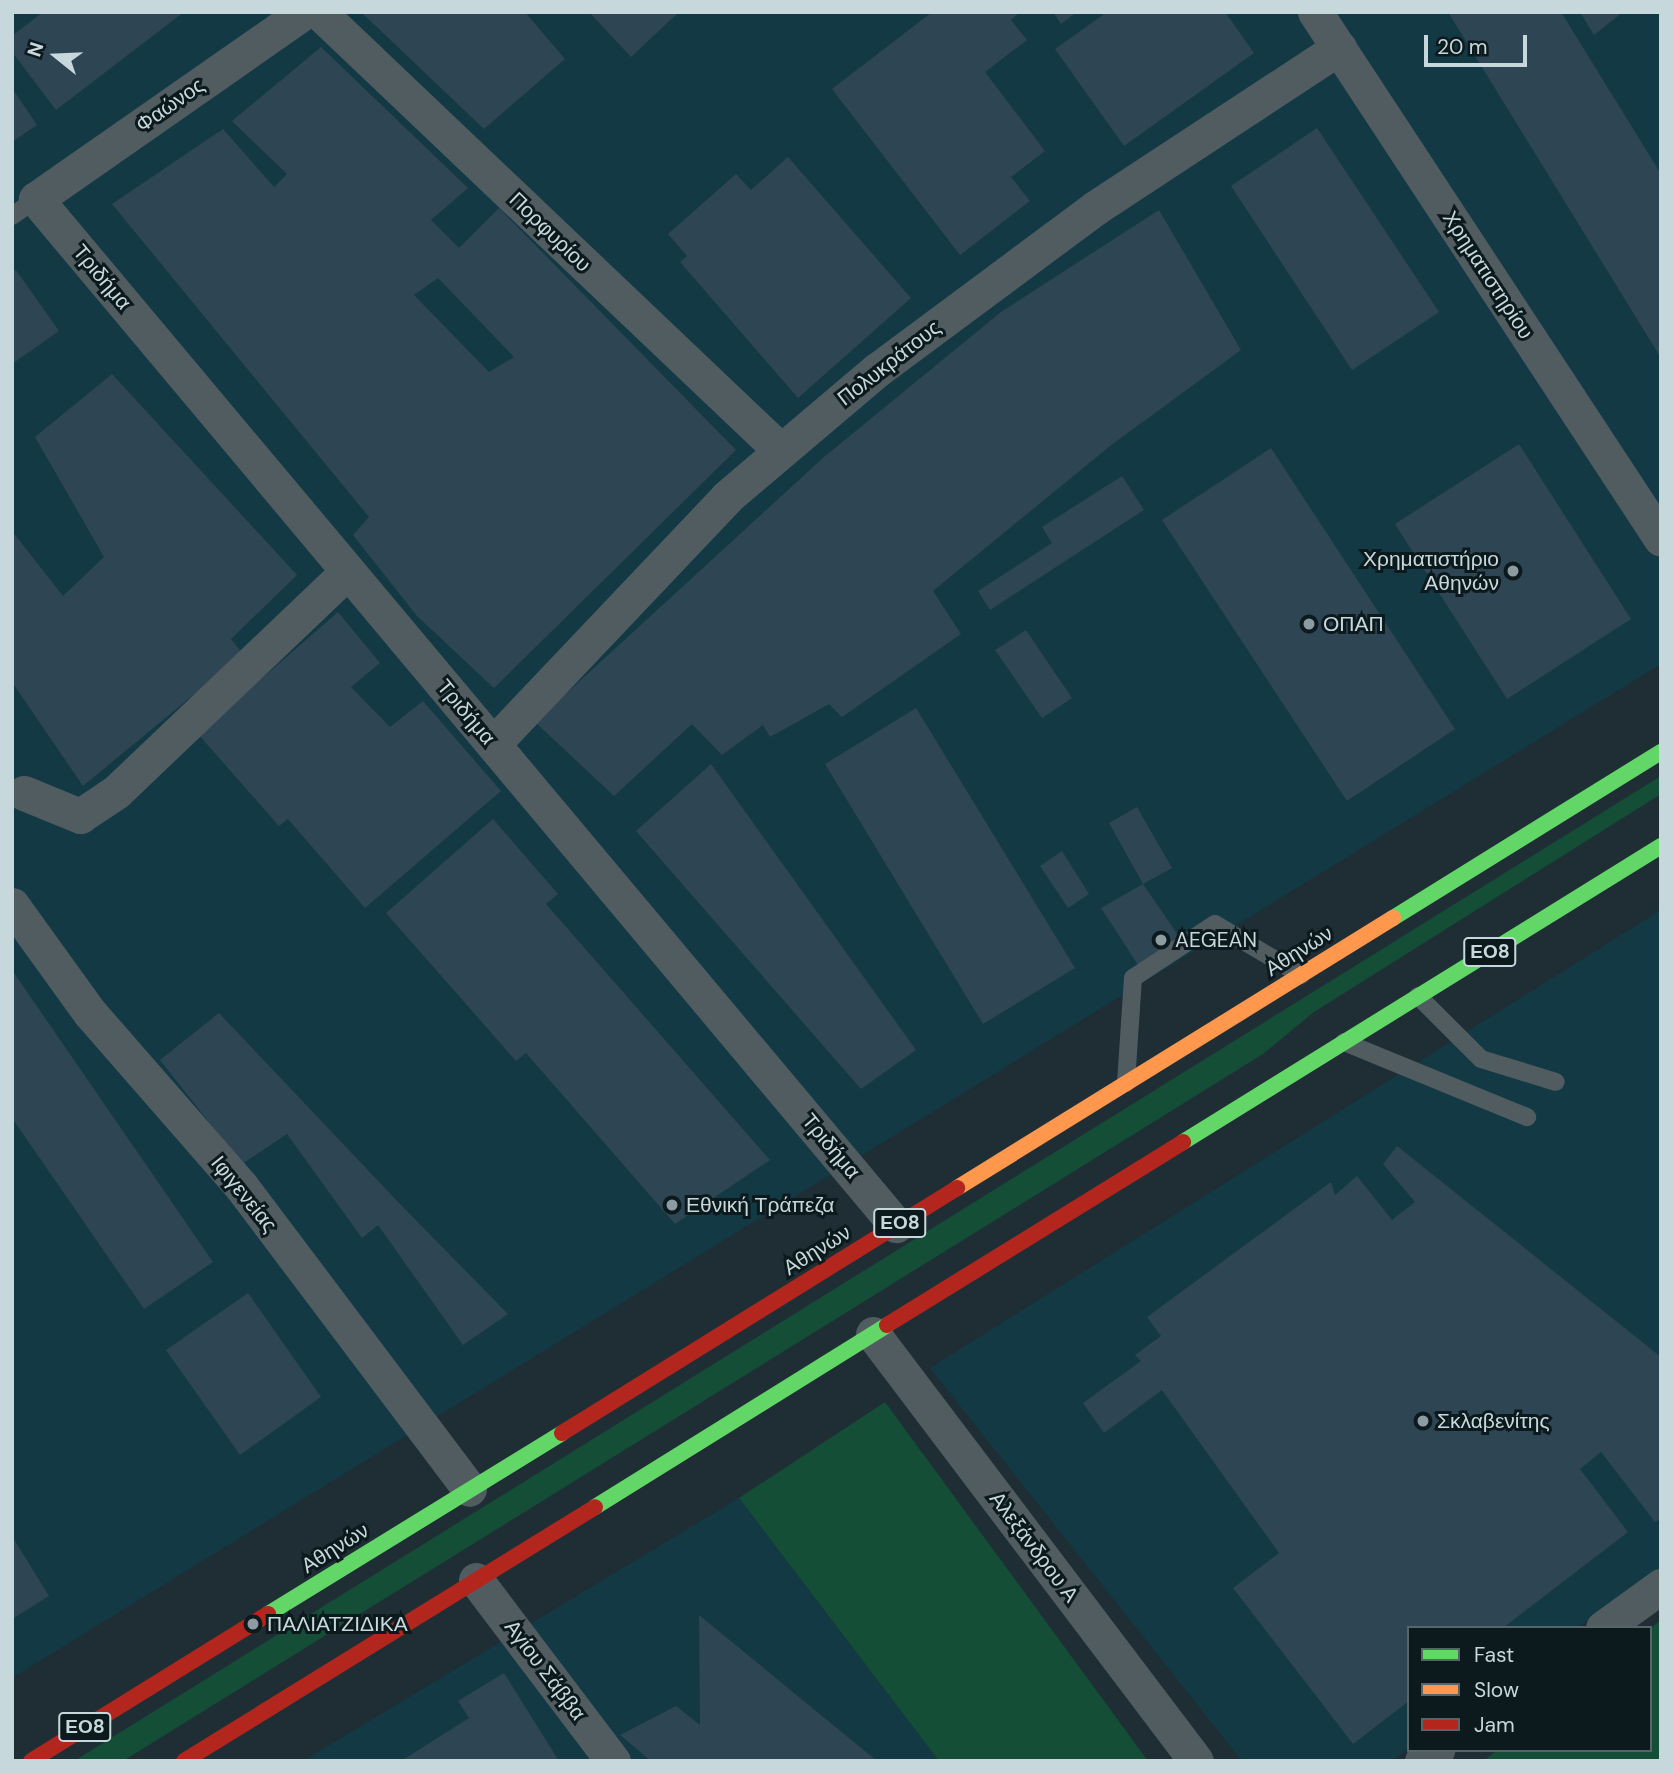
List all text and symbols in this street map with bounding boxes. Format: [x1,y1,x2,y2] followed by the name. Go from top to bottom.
[21,21,91,91] north arrow
[1428,21,1531,65] scale bar
[1437,33,1488,61] text: 20 m
[22,39,50,60] text: N
[131,72,209,138] street label: Φαώνος
[504,187,596,277] street label: Πορφυρίου
[1437,206,1539,344] street label: Χρηματιστηρίου
[68,239,136,315] street label: Τριδήμα
[832,315,946,411] street label: Πολυκράτους
[1363,546,1499,596] place label: Χρηματιστήριο Αθηνών
[1505,563,1521,579] marker: Χρηματιστήριο Αθηνών
[1323,611,1384,637] place label: ΟΠΑΠ
[1301,616,1317,632] marker: ΟΠΑΠ
[432,674,500,750] street label: Τριδήμα
[1261,921,1337,981] street label: Αθηνών
[1175,927,1257,953] place label: AEGEAN
[1153,932,1169,948] marker: AEGEAN
[1462,936,1518,968] road number: ΕΟ8
[797,1108,865,1184] street label: Τριδήμα
[206,1151,282,1237] street label: Ιφιγενείας
[686,1192,834,1218] place label: Εθνική Τράπεζα
[664,1197,680,1213] marker: Εθνική Τράπεζα
[872,1208,928,1238] road number: ΕΟ8
[779,1220,855,1280] street label: Αθηνών
[1437,1408,1550,1434] place label: Σκλαβενίτης
[1415,1413,1431,1429] marker: Σκλαβενίτης
[984,1487,1084,1607] street label: Αλεξάνδρου Α
[297,1518,373,1578] street label: Αθηνών
[267,1611,408,1637] place label: ΠΑΛΙΑΤΖΙΔΙΚΑ
[499,1615,591,1725] street label: Αγίου Σάββα
[245,1616,261,1632] marker: ΠΑΛΙΑΤΖΙΔΙΚΑ
[1407,1626,1652,1752] legend
[1474,1641,1514,1669] text: Fast
[1474,1676,1519,1704] text: Slow
[1474,1711,1515,1739] text: Jam
[57,1712,113,1742] road number: ΕΟ8

